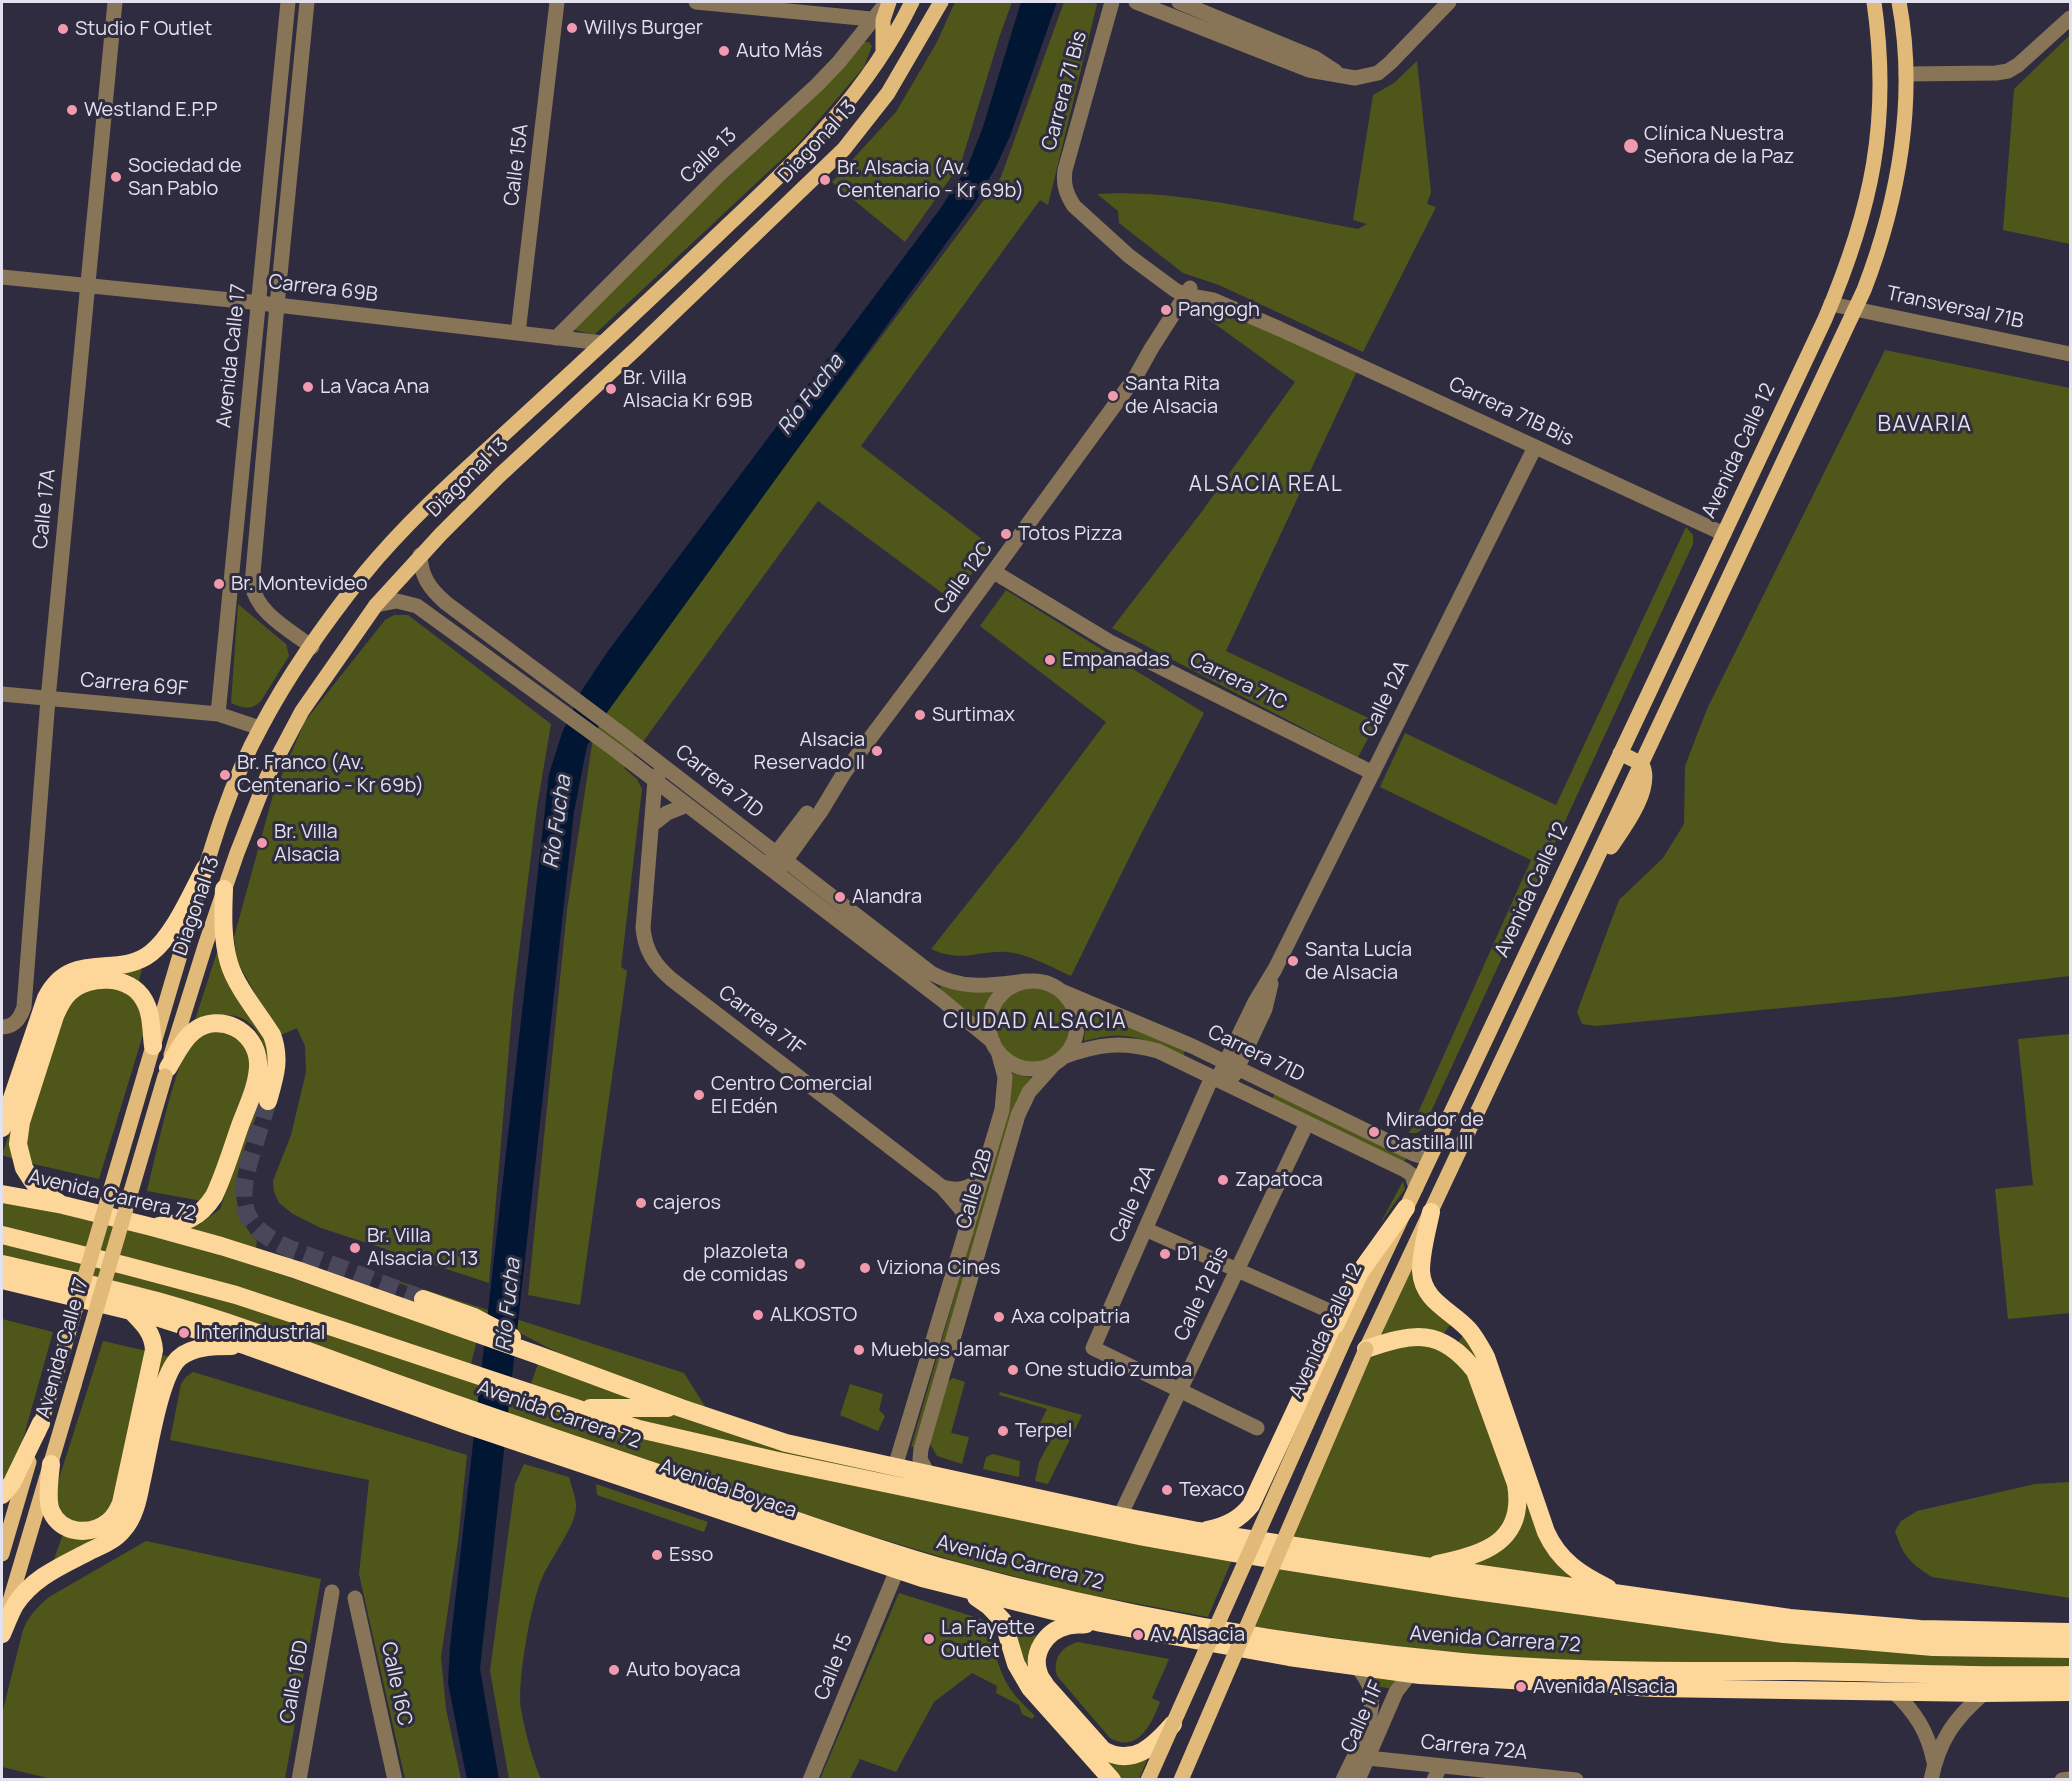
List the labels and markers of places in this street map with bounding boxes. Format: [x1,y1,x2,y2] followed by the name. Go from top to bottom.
[584,16,703,40] place label: Willys Burger
[75,17,212,41] place label: Studio F Outlet
[565,21,579,35] marker: Willys Burger
[56,22,70,36] marker: Studio F Outlet
[736,39,822,63] place label: Auto Más
[717,44,731,58] marker: Auto Más
[84,98,218,122] place label: Westland E.P.P
[65,103,79,117] marker: Westland E.P.P
[1644,122,1794,169] place label: Clínica Nuestra Señora de la Paz
[1622,137,1640,155] marker: Clínica Nuestra Señora de la Paz
[128,154,242,201] place label: Sociedad de San Pablo
[837,156,1024,203] place label: Br. Alsacia (Av. Centenario - Kr 69b)
[109,170,123,184] marker: Sociedad de San Pablo
[818,173,832,187] marker: Br. Alsacia (Av. Centenario - Kr 69b)
[1178,298,1260,322] place label: Pangogh
[1159,303,1173,317] marker: Pangogh
[623,366,752,413] place label: Br. Villa Alsacia Kr 69B
[1125,372,1220,419] place label: Santa Rita de Alsacia
[320,375,429,399] place label: La Vaca Ana
[301,380,315,394] marker: La Vaca Ana
[604,382,618,396] marker: Br. Villa Alsacia Kr 69B
[1106,389,1120,403] marker: Santa Rita de Alsacia
[1018,522,1122,546] place label: Totos Pizza
[999,527,1013,541] marker: Totos Pizza
[231,572,368,596] place label: Br. Montevideo
[212,577,226,591] marker: Br. Montevideo
[1062,648,1170,672] place label: Empanadas
[1043,653,1057,667] marker: Empanadas
[932,703,1015,727] place label: Surtimax
[913,708,927,722] marker: Surtimax
[754,728,865,775] place label: Alsacia Reservado II
[870,744,884,758] marker: Alsacia Reservado II
[237,751,424,798] place label: Br. Franco (Av. Centenario - Kr 69b)
[218,768,232,782] marker: Br. Franco (Av. Centenario - Kr 69b)
[274,820,339,867] place label: Br. Villa Alsacia
[255,836,269,850] marker: Br. Villa Alsacia
[852,885,922,909] place label: Alandra
[833,890,847,904] marker: Alandra
[1305,938,1412,985] place label: Santa Lucía de Alsacia
[1286,954,1300,968] marker: Santa Lucía de Alsacia
[711,1072,872,1119] place label: Centro Comercial El Edén
[692,1088,706,1102] marker: Centro Comercial El Edén
[1386,1108,1484,1155] place label: Mirador de Castilla III
[1367,1125,1381,1139] marker: Mirador de Castilla III
[1235,1168,1323,1192] place label: Zapatoca
[1216,1173,1230,1187] marker: Zapatoca
[653,1191,721,1215] place label: cajeros
[634,1196,648,1210] marker: cajeros
[367,1224,478,1271] place label: Br. Villa Alsacia Cl 13
[683,1240,788,1287] place label: plazoleta de comidas
[348,1241,362,1255] marker: Br. Villa Alsacia Cl 13
[1177,1242,1198,1266] place label: D1
[1158,1247,1172,1261] marker: D1
[877,1256,1000,1280] place label: Viziona Cines
[793,1257,807,1271] marker: plazoleta de comidas
[858,1261,872,1275] marker: Viziona Cines
[770,1303,857,1327] place label: ALKOSTO
[1011,1305,1130,1329] place label: Axa colpatria
[751,1308,765,1322] marker: ALKOSTO
[992,1310,1006,1324] marker: Axa colpatria
[196,1321,325,1345] place label: Interindustrial
[177,1326,191,1340] marker: Interindustrial
[871,1338,1010,1362] place label: Muebles Jamar
[852,1343,866,1357] marker: Muebles Jamar
[1025,1358,1192,1382] place label: One studio zumba
[1006,1363,1020,1377] marker: One studio zumba
[1015,1419,1072,1443] place label: Terpel
[996,1424,1010,1438] marker: Terpel
[1179,1478,1244,1502] place label: Texaco
[1160,1483,1174,1497] marker: Texaco
[669,1543,713,1567] place label: Esso
[650,1548,664,1562] marker: Esso
[941,1616,1035,1663] place label: La Fayette Outlet
[1150,1623,1245,1647] place label: Av. Alsacia
[1131,1628,1145,1642] marker: Av. Alsacia
[922,1632,936,1646] marker: La Fayette Outlet
[626,1658,741,1682] place label: Auto boyaca
[607,1663,621,1677] marker: Auto boyaca
[1533,1675,1675,1699] place label: Avenida Alsacia
[1514,1680,1528,1694] marker: Avenida Alsacia

